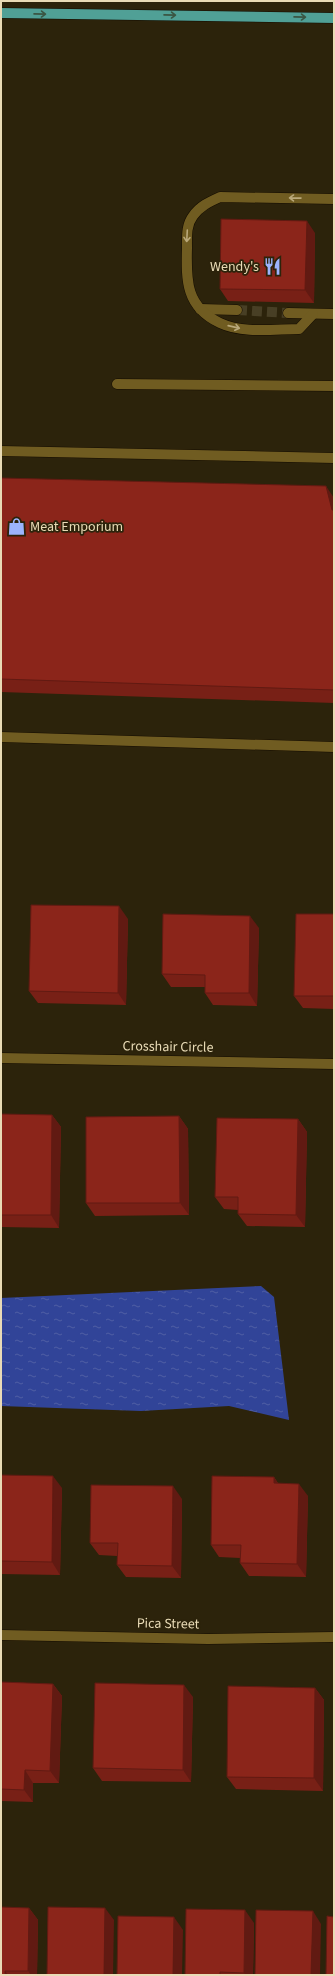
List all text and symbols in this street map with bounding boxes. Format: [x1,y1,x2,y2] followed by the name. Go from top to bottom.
[33,10,46,18] one-way arrow
[163,12,176,19] one-way arrow
[293,13,306,21] one-way arrow
[289,194,302,202] one-way arrow
[184,229,191,242] one-way arrow
[210,257,259,277] place label: Wendy's
[262,257,282,277] restaurant icon: Wendy's
[227,324,240,332] one-way arrow
[7,517,27,537] shop icon: Meat Emporium
[30,517,123,537] place label: Meat Emporium
[122,1036,214,1058] street label: Crosshair Circle
[137,1613,200,1635] street label: Pica Street

